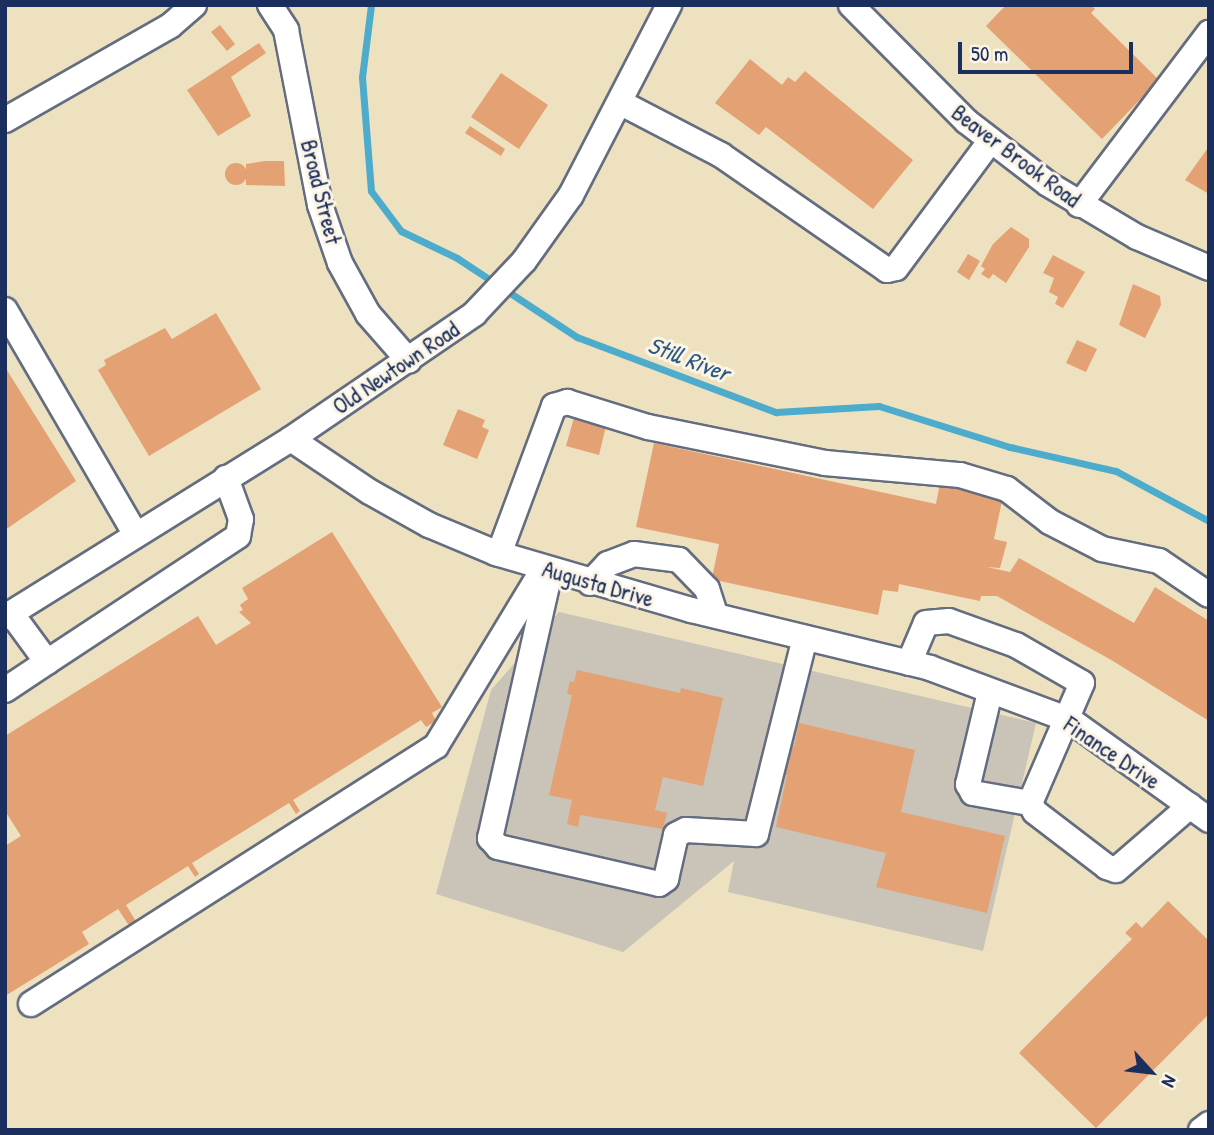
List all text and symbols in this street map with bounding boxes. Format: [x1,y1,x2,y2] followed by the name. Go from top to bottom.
[962,28,1137,72] scale bar
[971,39,1008,68] text: 50 m
[946,99,1086,213] street label: Beaver Brook Road
[295,137,347,247] street label: Broad Street
[328,316,464,420] street label: Old Newtown Road
[644,330,734,388] water label: Still River
[539,555,657,613] street label: Augusta Drive
[1059,711,1165,795] street label: Finance Drive
[1116,1037,1186,1107] north arrow
[1156,1071,1184,1092] text: N

